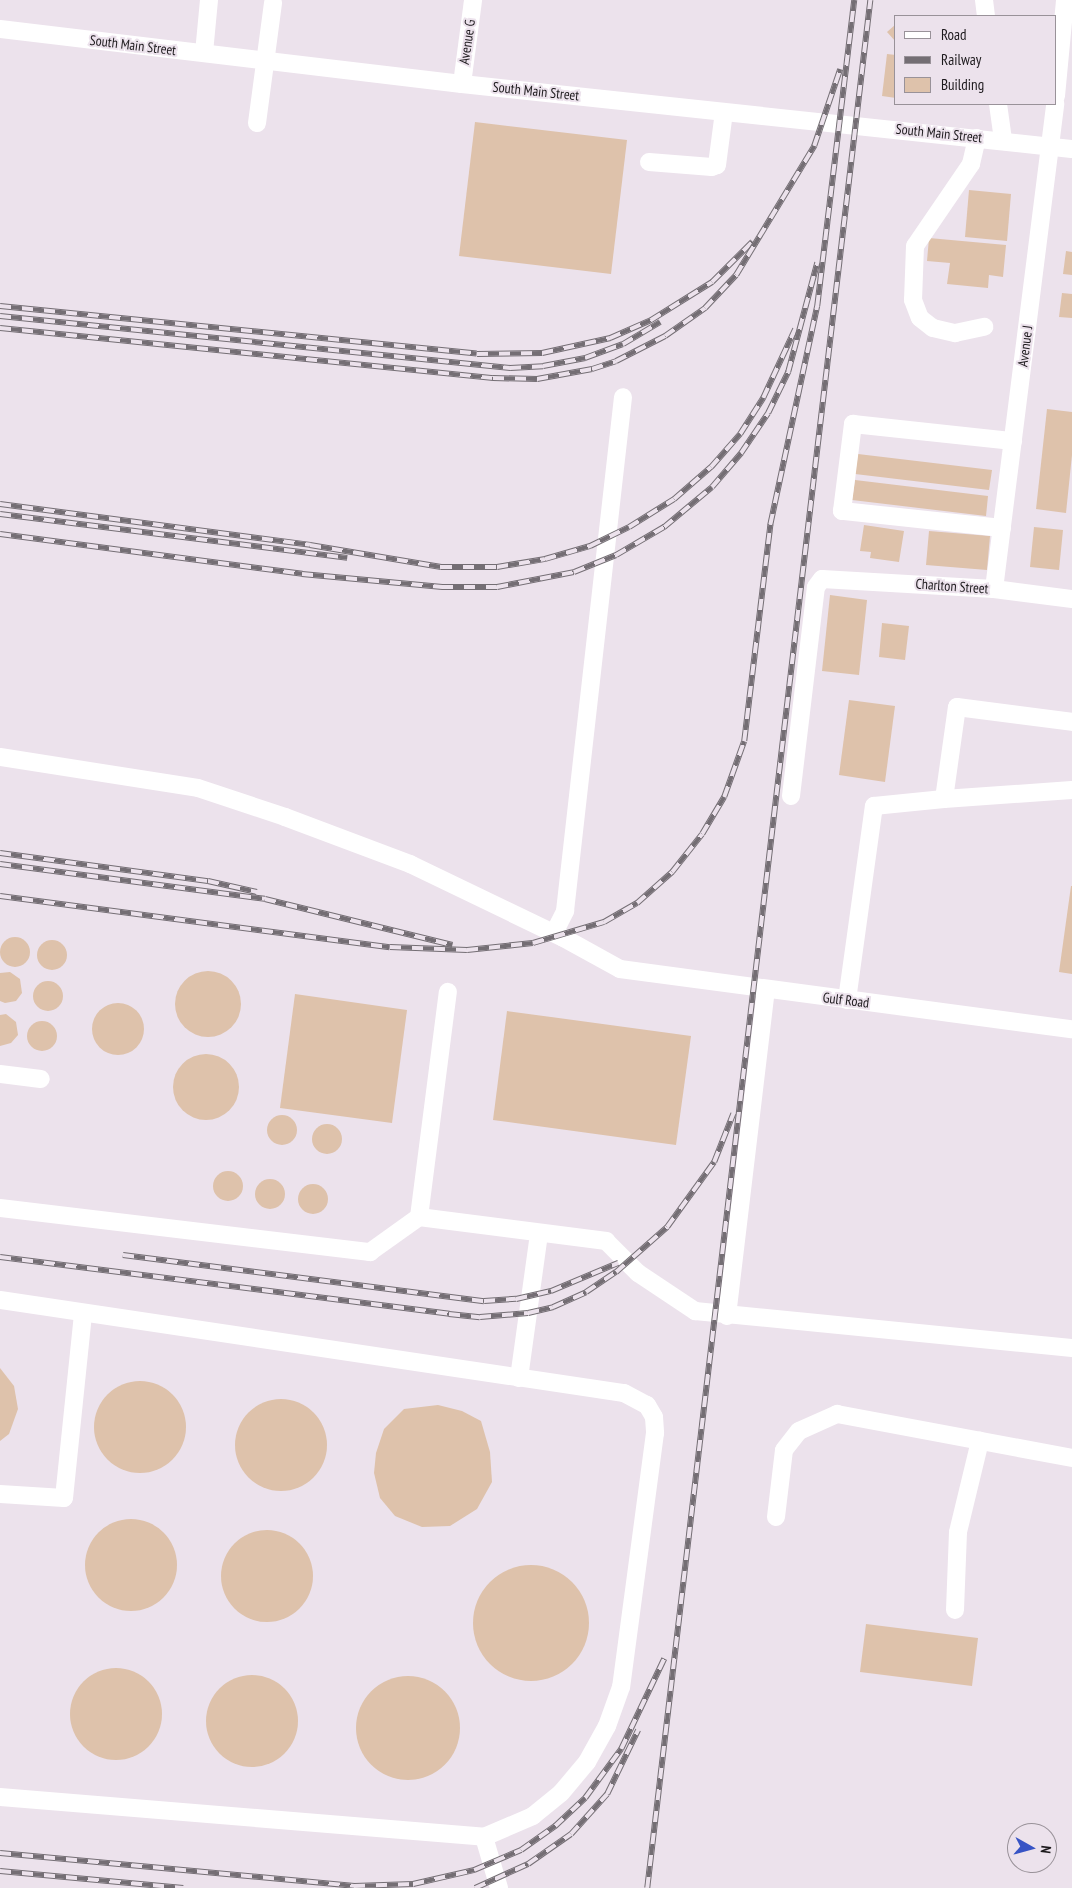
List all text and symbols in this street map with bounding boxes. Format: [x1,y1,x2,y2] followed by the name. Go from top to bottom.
[894,15,1057,105] legend
[456,18,478,66] street label: Avenue G
[941,25,967,44] text: Road
[89,31,177,59] street label: South Main Street
[941,50,981,69] text: Railway
[941,75,984,94] text: Building
[492,78,580,104] street label: South Main Street
[895,120,983,146] street label: South Main Street
[1014,324,1036,368] street label: Avenue J
[915,575,989,597] street label: Charlton Street
[822,989,870,1011] street label: Gulf Road
[1007,1823,1057,1873] north arrow
[1037,1845,1055,1855] text: N

